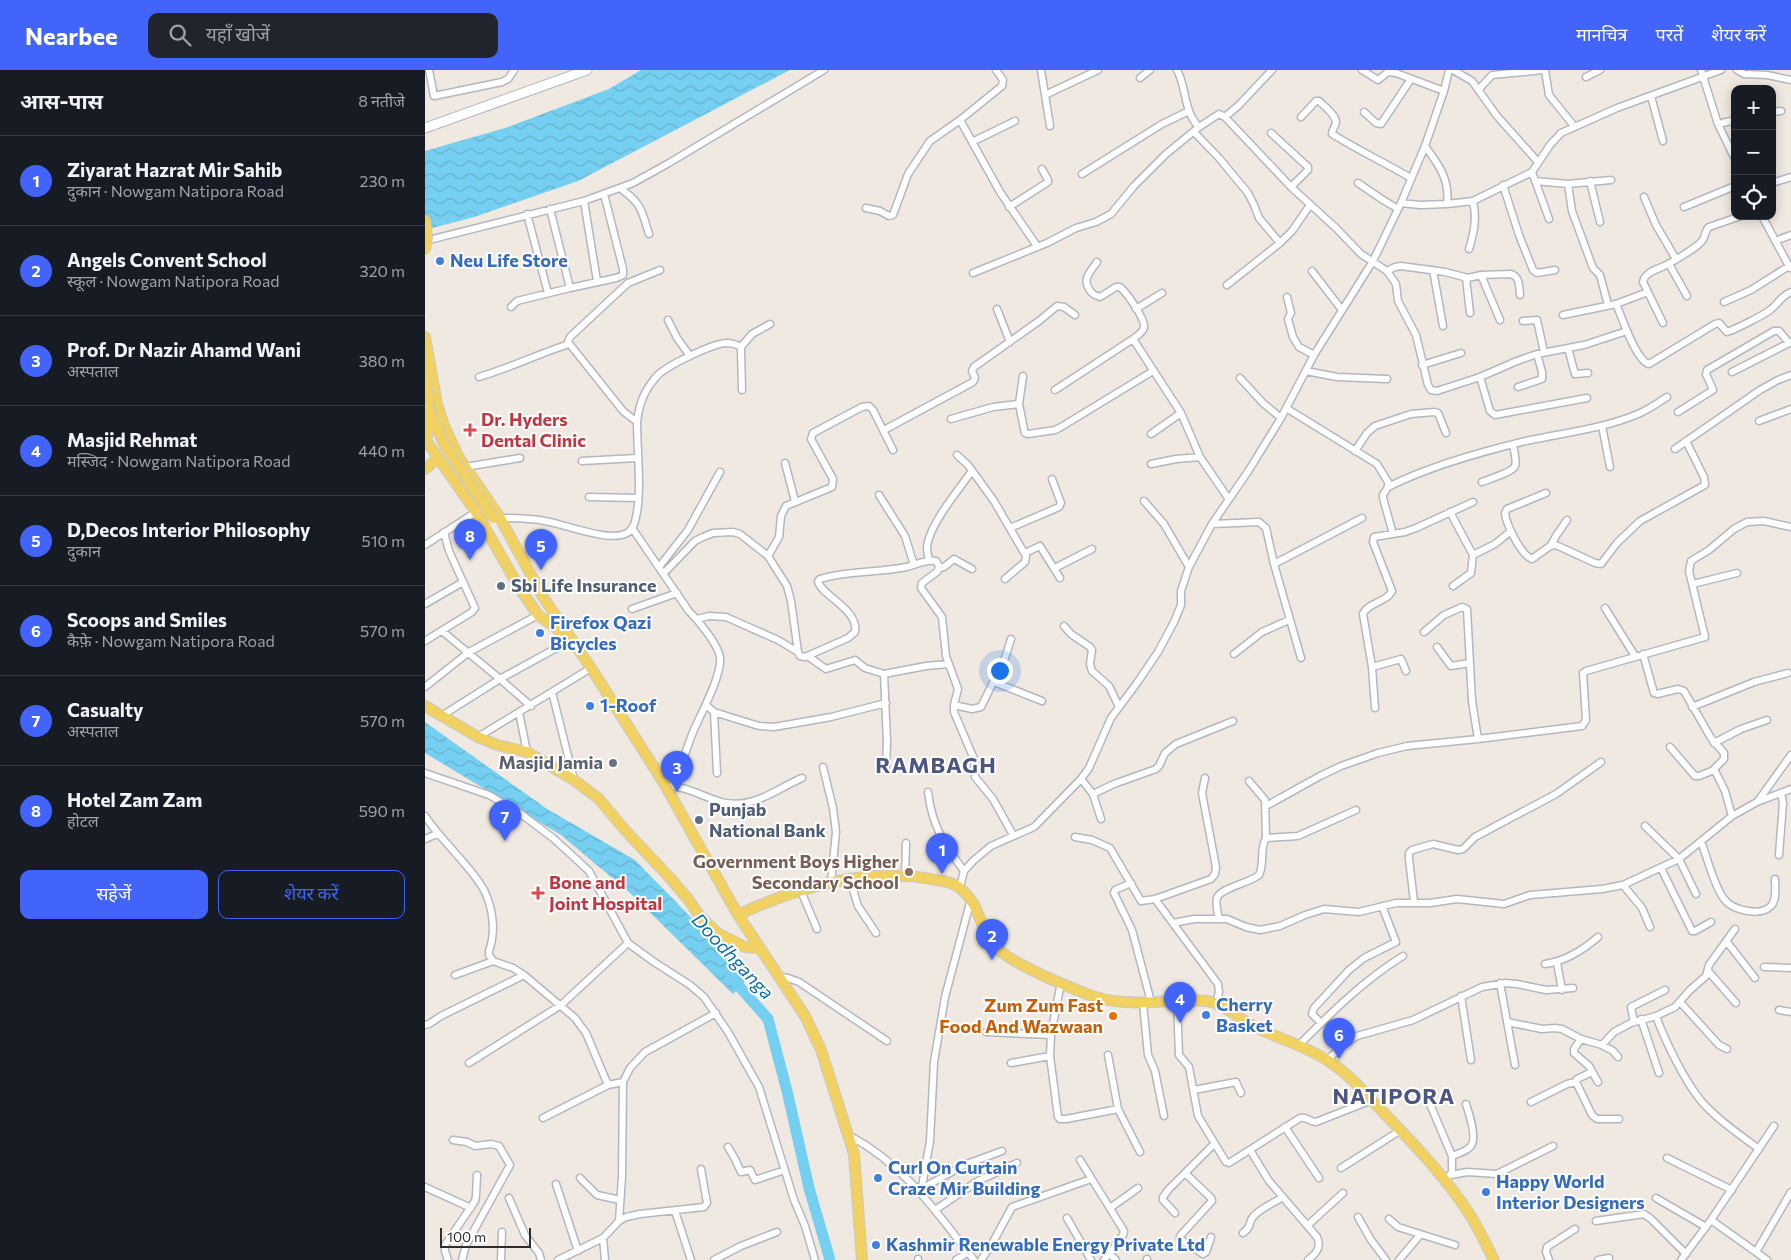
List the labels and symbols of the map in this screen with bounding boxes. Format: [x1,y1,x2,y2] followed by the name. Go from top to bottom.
[450,249,568,271] place label: Neu Life Store
[434,255,446,267] marker: Neu Life Store
[481,408,586,451] place label: Dr. Hyders Dental Clinic
[463,423,477,437] marker: Dr. Hyders Dental Clinic
[454,519,486,560] pin: 8
[525,529,557,570] pin: 5
[511,574,656,596] place label: Sbi Life Insurance
[495,580,507,592] marker: Sbi Life Insurance
[550,611,651,654] place label: Firefox Qazi Bicycles
[534,627,546,639] marker: Firefox Qazi Bicycles
[987,658,1013,684] your location
[600,694,657,716] place label: 1-Roof
[584,700,596,712] marker: 1-Roof
[499,751,603,773] place label: Masjid Jamia
[661,751,693,792] pin: 3
[875,751,997,778] district label: RAMBAGH
[607,757,619,769] marker: Masjid Jamia
[709,798,826,841] place label: Punjab National Bank
[489,800,521,841] pin: 7
[693,814,705,826] marker: Punjab National Bank
[926,833,958,874] pin: 1
[693,850,900,893] place label: Government Boys Higher Secondary School
[903,866,915,878] marker: Government Boys Higher Secondary School
[549,871,662,914] place label: Bone and Joint Hospital
[531,886,545,900] marker: Bone and Joint Hospital
[688,908,779,1004] water label: Doodhganga
[976,919,1008,960] pin: 2
[1164,982,1196,1023] pin: 4
[1216,993,1273,1036] place label: Cherry Basket
[939,994,1103,1037] place label: Zum Zum Fast Food And Wazwaan
[1200,1009,1212,1021] marker: Cherry Basket
[1107,1010,1119,1022] marker: Zum Zum Fast Food And Wazwaan
[1323,1018,1355,1059] pin: 6
[1333,1082,1455,1109] district label: NATIPORA
[888,1156,1040,1199] place label: Curl On Curtain Craze Mir Building
[1496,1170,1645,1213] place label: Happy World Interior Designers
[872,1172,884,1184] marker: Curl On Curtain Craze Mir Building
[1480,1186,1492,1198] marker: Happy World Interior Designers
[440,1225,531,1248] scale bar
[886,1233,1205,1255] place label: Kashmir Renewable Energy Private Ltd
[870,1239,882,1251] marker: Kashmir Renewable Energy Private Ltd

